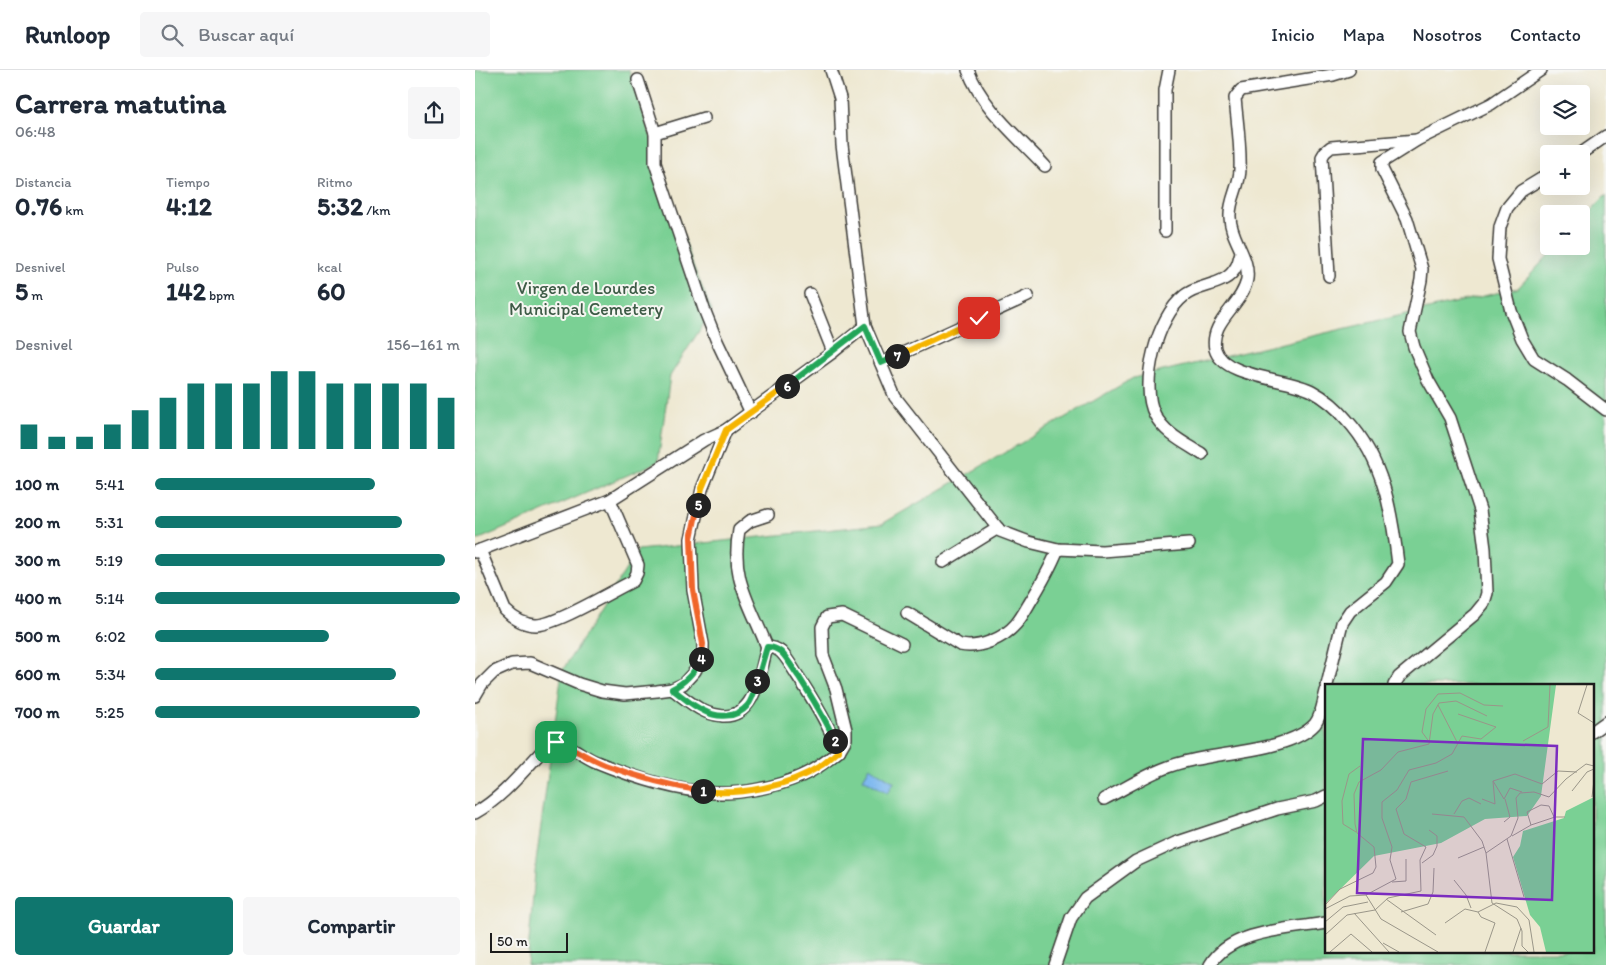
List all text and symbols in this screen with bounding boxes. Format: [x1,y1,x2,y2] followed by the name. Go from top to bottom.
[140,12,490,57] search box
[25,20,110,49] text: Runloop
[158,21,186,49] icon: search
[198,23,294,46] text: Buscar aquí
[1271,24,1315,46] text: Inicio
[1343,24,1385,46] text: Mapa
[1413,24,1482,46] text: Nosotros
[1510,24,1581,46] text: Contacto
[1540,85,1590,255] map controls
[1540,85,1590,135] button: layers
[15,86,226,120] text: Carrera matutina
[408,87,460,139] button: share
[15,122,56,141] text: 06:48
[1540,145,1590,195] button: +
[15,174,72,191] text: Distancia
[166,174,210,191] text: Tiempo
[317,174,353,191] text: Ritmo
[15,191,62,221] text: 0.76
[166,191,212,221] text: 4:12
[317,191,363,221] text: 5:32
[62,202,84,219] text: km
[363,202,391,219] text: /km
[1540,205,1590,255] button: −
[15,259,65,276] text: Desnivel
[166,259,199,276] text: Pulso
[317,259,342,276] text: kcal
[15,276,28,306] text: 5
[166,276,206,306] text: 142
[317,276,346,306] text: 60
[509,277,664,320] park label: Virgen de Lourdes Municipal Cemetery
[28,287,43,304] text: m
[206,287,235,304] text: bpm
[958,297,1000,339] pin
[965,304,993,332] icon: check
[15,335,73,354] text: Desnivel
[386,335,460,354] text: 156–161 m
[885,344,909,368] pin: 7
[894,348,901,365] text: 7
[775,374,799,398] pin: 6
[784,378,791,395] text: 6
[15,475,59,494] text: 100 m
[95,475,124,494] text: 5:41
[685,492,711,518] pin: 5
[695,497,702,514] text: 5
[15,513,60,532] text: 200 m
[95,513,123,532] text: 5:31
[15,551,61,570] text: 300 m
[95,551,123,570] text: 5:19
[15,589,61,608] text: 400 m
[95,589,124,608] text: 5:14
[15,627,60,646] text: 500 m
[95,627,126,646] text: 6:02
[689,646,713,672] pin: 4
[697,651,706,668] text: 4
[15,665,60,684] text: 600 m
[95,665,126,684] text: 5:34
[745,668,769,694] pin: 3
[754,673,761,690] text: 3
[1325,684,1593,952] inset map
[15,703,60,722] text: 700 m
[95,703,124,722] text: 5:25
[535,721,577,763] pin
[542,728,570,756] icon: arrive
[823,728,847,754] pin: 2
[832,733,839,750] text: 2
[691,778,715,804] pin: 1
[700,783,707,800] text: 1
[15,897,233,955] button: Guardar
[243,897,460,955] button: Compartir
[490,930,567,953] scale bar
[497,933,528,950] text: 50 m

